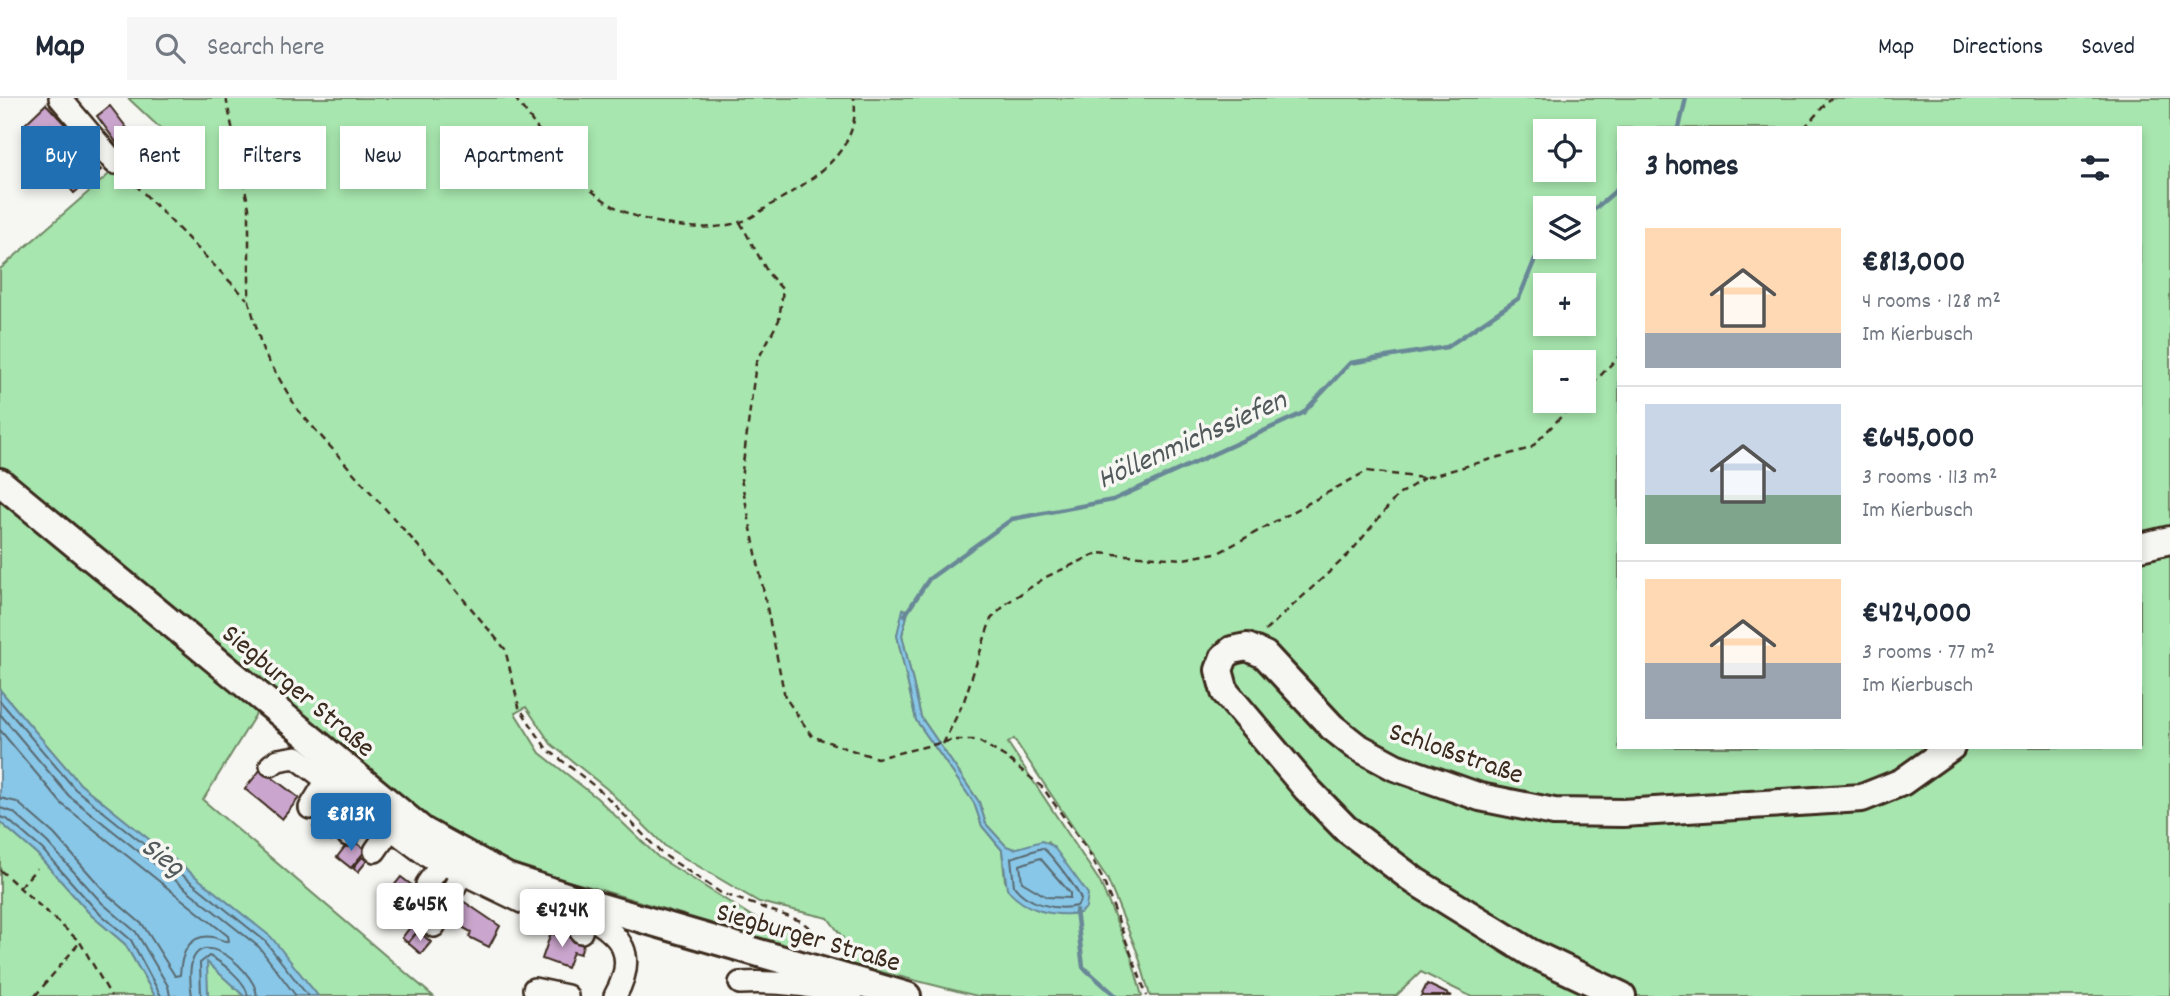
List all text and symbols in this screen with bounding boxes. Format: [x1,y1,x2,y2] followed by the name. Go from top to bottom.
[127,17,617,80] search box
[35,25,85,72] text: Map
[151,29,189,67] icon: search
[207,30,325,67] text: Search here
[1878,31,1914,65] text: Map
[1952,31,2043,65] text: Directions
[2081,31,2135,65] text: Saved
[1533,119,1596,413] map controls
[1533,119,1596,182] button: locate
[21,126,100,189] chip: Buy
[114,126,205,189] chip: Rent
[219,126,326,189] chip: Filters
[340,126,426,189] chip: New
[440,126,588,189] chip: Apartment
[1645,147,1739,190] text: 3 homes
[2076,149,2114,187] icon: filters
[1533,196,1596,259] button: layers
[1862,243,1965,286] text: €813,000
[1701,256,1785,340] icon: home
[1533,273,1596,336] button: +
[1862,286,2001,319] text: 4 rooms · 128 m²
[1862,319,1973,352] text: Im Kierbusch
[1533,350,1596,413] button: −
[1091,381,1296,503] water label: Höllenmichssiefen
[1862,419,1975,462] text: €645,000
[1701,432,1785,516] icon: home
[1862,462,1998,495] text: 3 rooms · 113 m²
[1862,495,1973,528] text: Im Kierbusch
[1862,594,1972,637] text: €424,000
[1701,607,1785,691] icon: home
[211,616,382,769] street label: Siegburger Straße
[1862,637,1995,670] text: 3 rooms · 77 m²
[1862,670,1973,703] text: Im Kierbusch
[1383,714,1528,797] street label: Schloßstraße
[302,794,400,853] pin: €813K
[327,799,375,832] text: €813K
[130,828,193,890] water label: Sieg
[371,884,469,943] pin: €645K
[393,889,447,922] text: €645K
[513,890,611,949] pin: €424K
[711,894,904,985] street label: Siegburger Straße
[536,895,588,928] text: €424K

